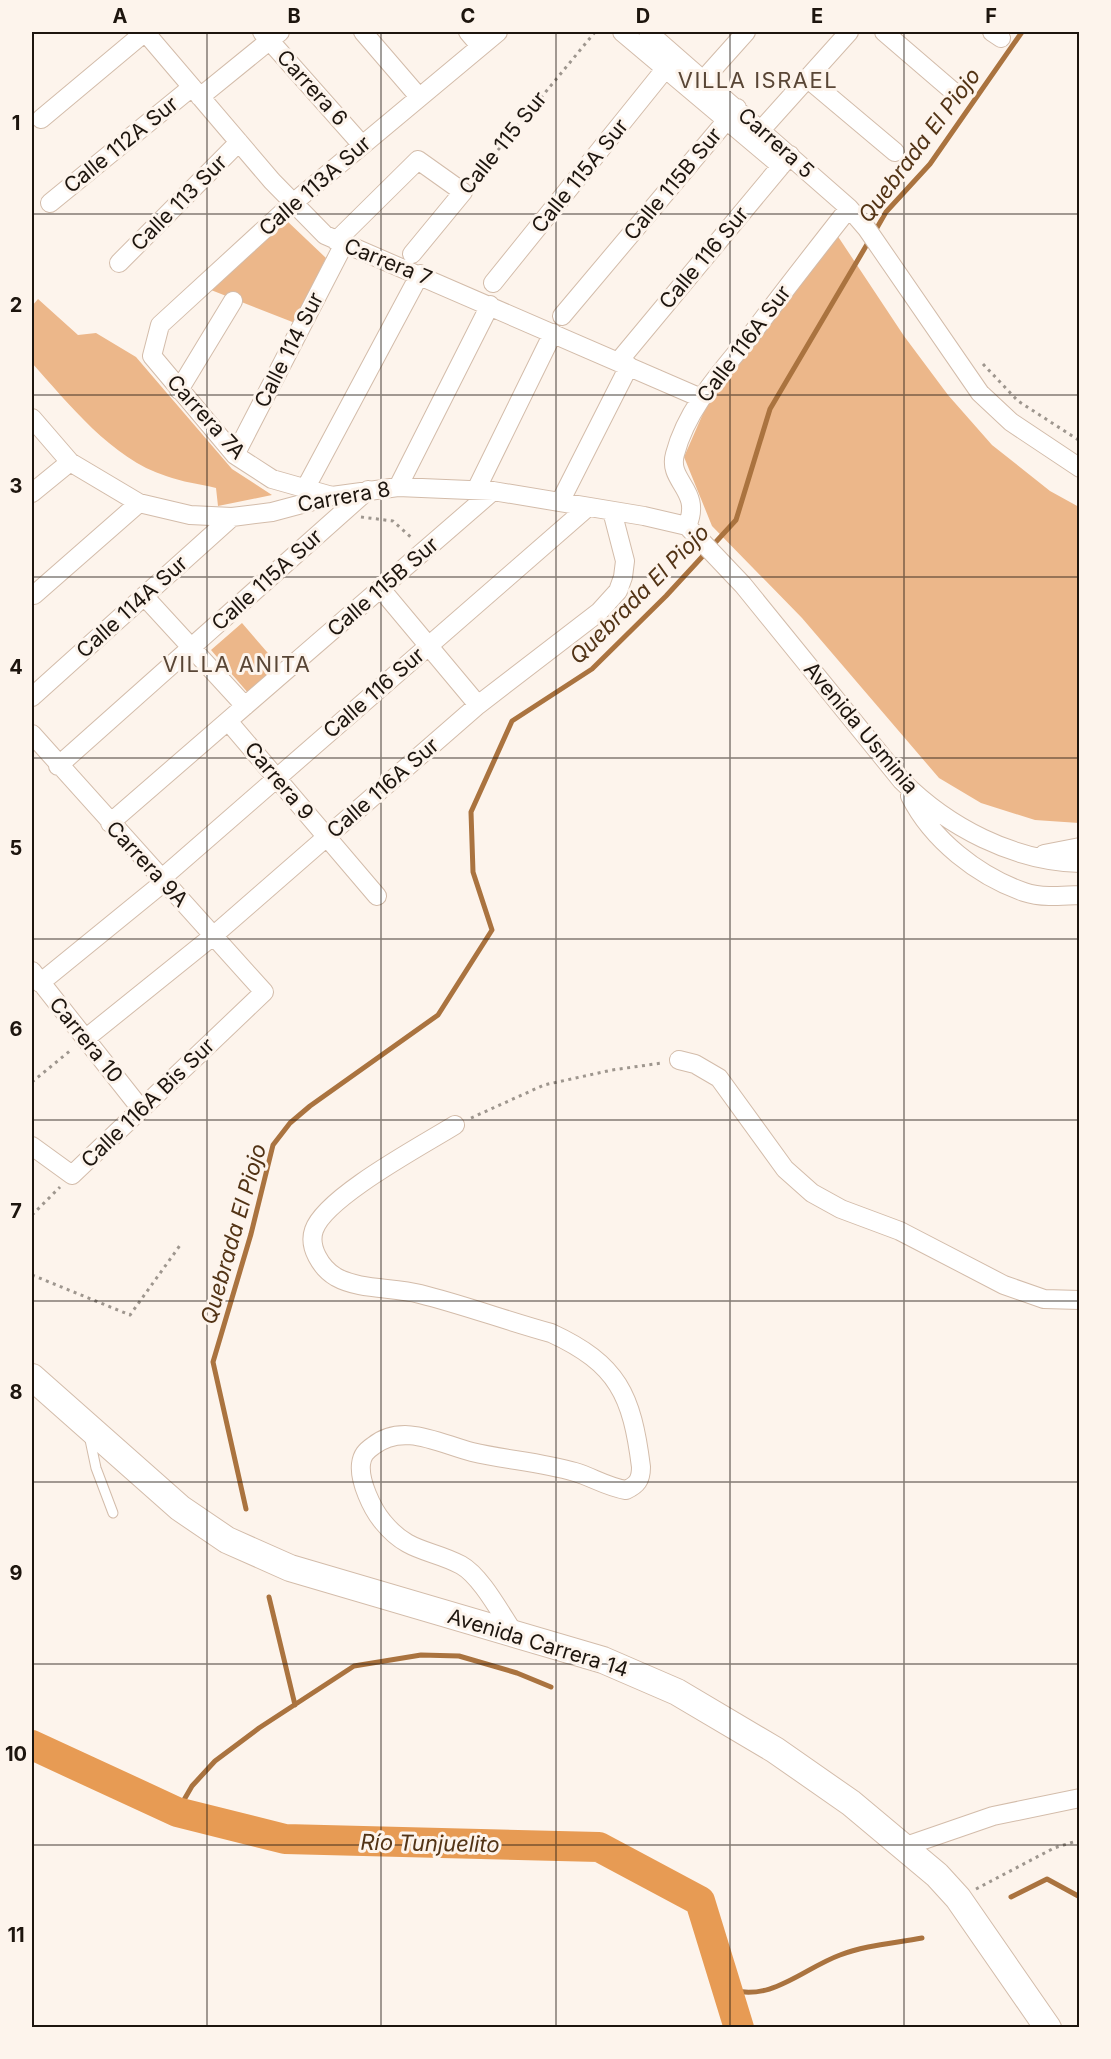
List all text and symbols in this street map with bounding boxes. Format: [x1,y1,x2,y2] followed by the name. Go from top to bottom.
[113,4,128,28] text: A
[287,4,301,28] text: B
[461,4,475,28] text: C
[636,4,650,28] text: D
[811,4,823,28] text: E
[985,4,997,28] text: F
[272,44,353,131] street label: Carrera 6
[853,63,985,227] water label: Quebrada El Piojo
[678,67,838,93] district label: VILLA ISRAEL
[454,86,552,199] street label: Calle 115 Sur
[59,91,183,198] street label: Calle 112A Sur
[733,102,819,183] street label: Carrera 5
[12,111,20,135] text: 1
[526,114,633,238] street label: Calle 115A Sur
[618,122,727,245] street label: Calle 115B Sur
[254,130,376,241] street label: Calle 113A Sur
[126,149,232,256] street label: Calle 113 Sur
[654,202,754,314] street label: Calle 116 Sur
[341,233,436,290] street label: Carrera 7
[692,280,796,407] street label: Calle 116A Sur
[249,288,328,411] street label: Calle 114 Sur
[10,293,22,317] text: 2
[162,369,251,464] street label: Carrera 7A
[10,474,22,498] text: 3
[296,476,392,517] street label: Carrera 8
[564,519,714,669] water label: Quebrada El Piojo
[206,524,327,636] street label: Calle 115A Sur
[322,532,443,642] street label: Calle 115B Sur
[71,550,192,663] street label: Calle 114A Sur
[318,642,429,743] street label: Calle 116 Sur
[162,651,312,677] district label: VILLA ANITA
[9,655,23,679] text: 4
[799,657,924,799] street label: Avenida Usminia
[322,732,444,843] street label: Calle 116A Sur
[240,737,319,825] street label: Carrera 9
[101,816,193,912] street label: Carrera 9A
[10,836,22,860] text: 5
[44,992,128,1087] street label: Carrera 10
[10,1017,23,1041] text: 6
[76,1033,220,1173] street label: Calle 116A Bis Sur
[195,1141,271,1327] water label: Quebrada El Piojo
[10,1199,22,1223] text: 7
[9,1380,23,1404] text: 8
[10,1561,23,1585] text: 9
[445,1603,632,1682] street label: Avenida Carrera 14
[5,1742,27,1766] text: 10
[360,1829,500,1857] water label: Río Tunjuelito
[7,1923,25,1947] text: 11

